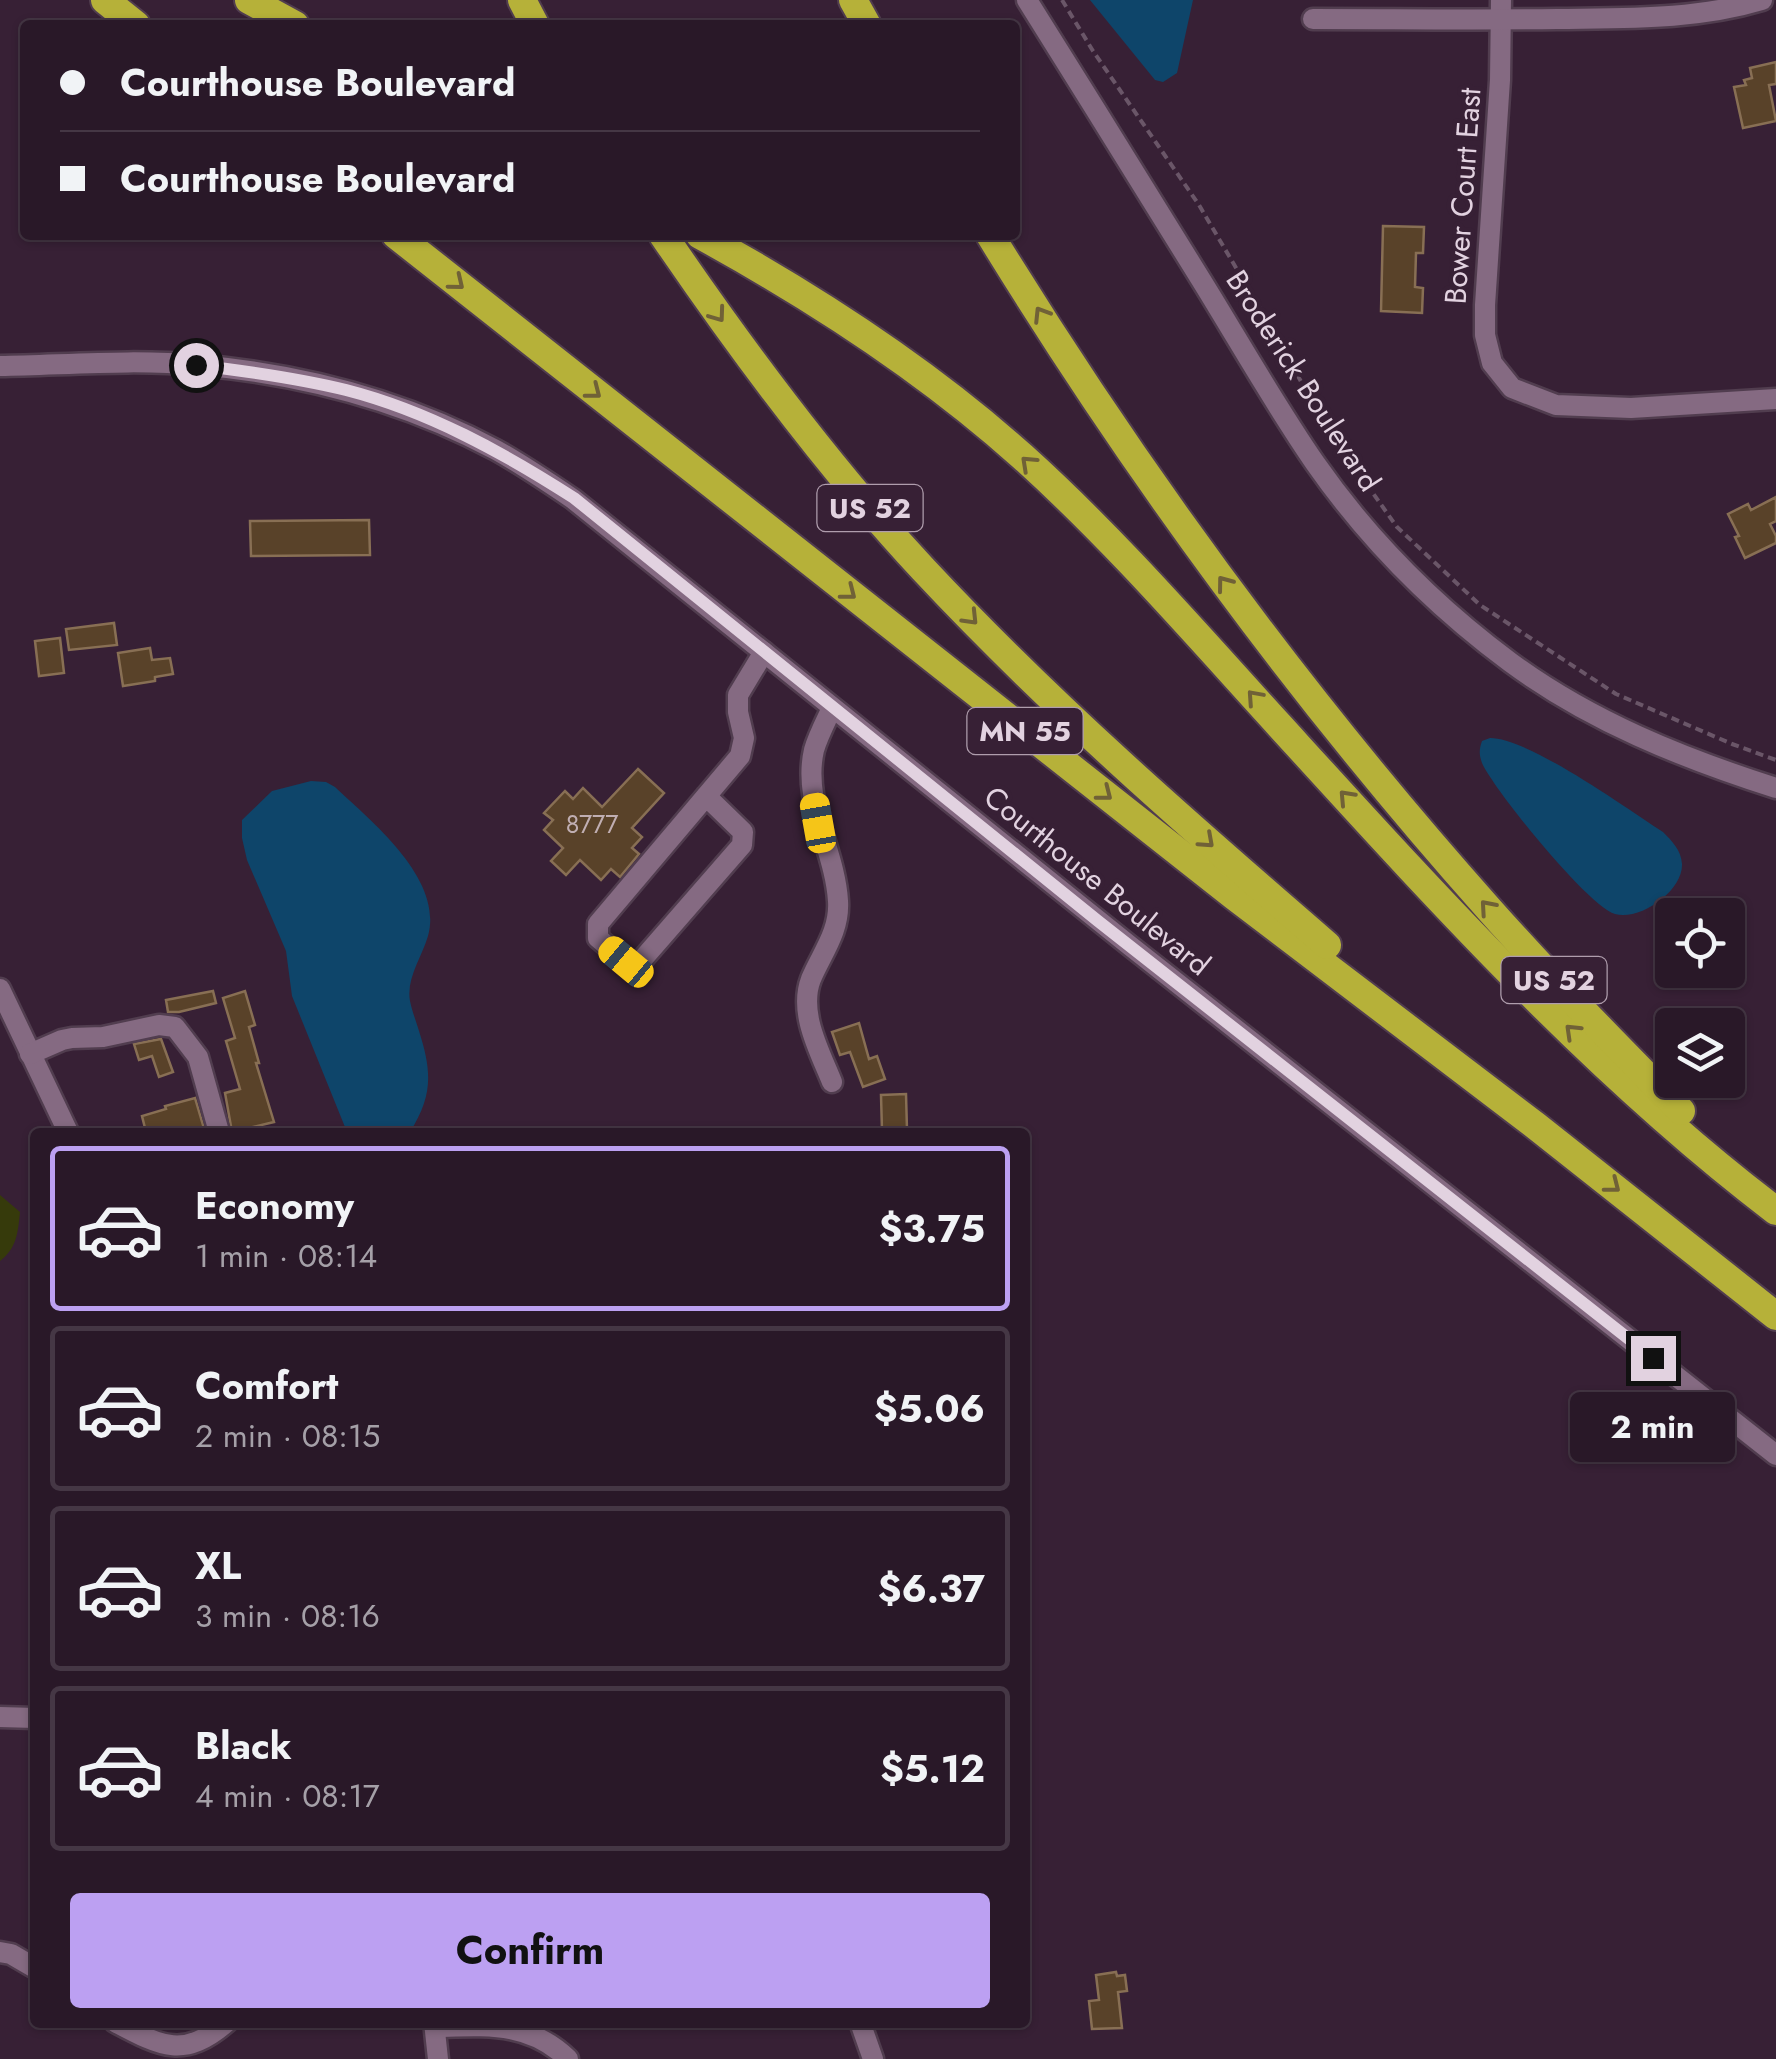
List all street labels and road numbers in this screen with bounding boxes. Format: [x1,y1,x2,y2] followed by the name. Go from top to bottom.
[1433,86,1492,306] street label: Bower Court East
[1216,262,1391,500] street label: Broderick Boulevard
[818,485,922,531] road number: US 52
[968,708,1082,754] road number: MN 55
[975,776,1220,986] street label: Courthouse Boulevard
[1502,957,1606,1003] road number: US 52

